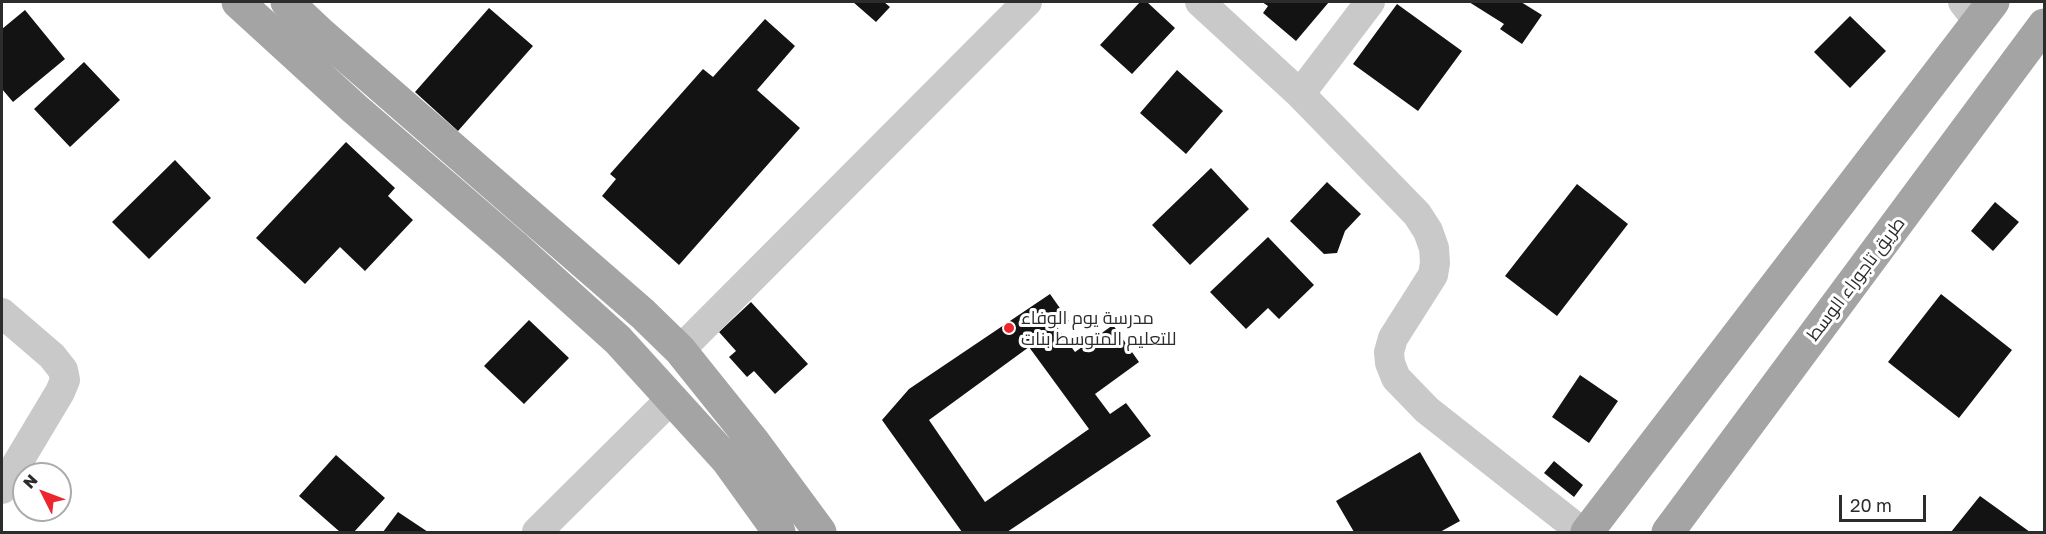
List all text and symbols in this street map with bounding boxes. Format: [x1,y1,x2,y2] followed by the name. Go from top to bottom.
[1802,213,1910,345] street label: طريق تاجوراء الوسط
[1021,307,1176,350] place label: مدرسة يوم الوفاء للتعليم المتوسط بنات
[1002,321,1016,335] marker: مدرسة يوم الوفاء للتعليم المتوسط بنات
[12,462,72,522] north arrow
[19,470,42,493] text: N
[1842,483,1929,521] scale bar
[1850,494,1892,516] text: 20 m

